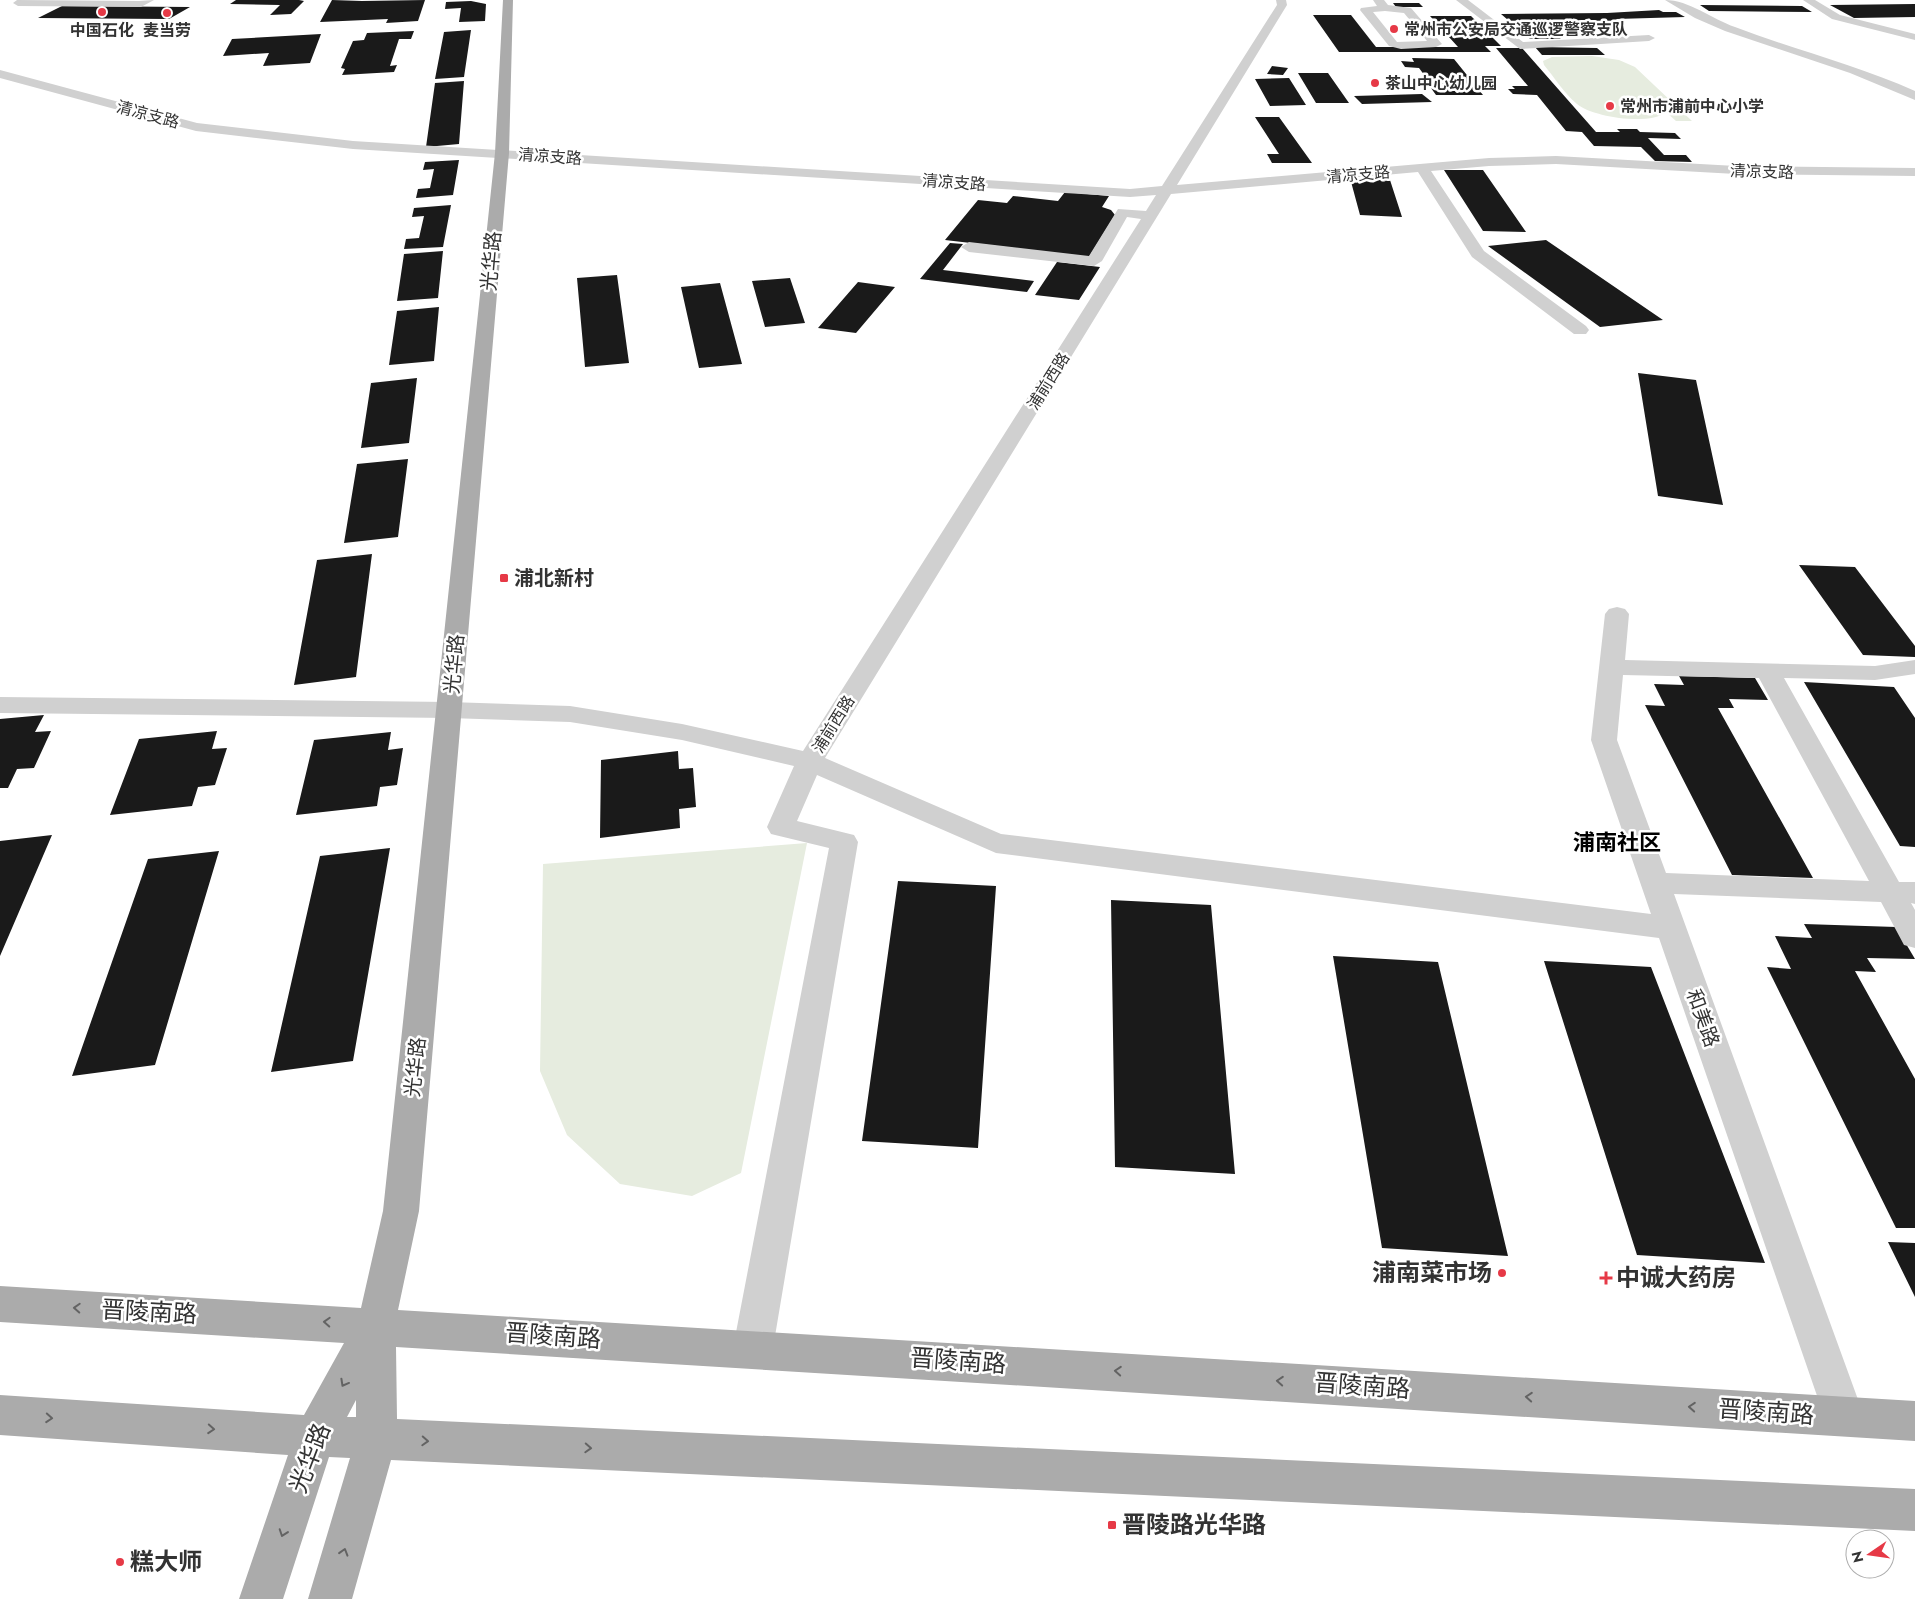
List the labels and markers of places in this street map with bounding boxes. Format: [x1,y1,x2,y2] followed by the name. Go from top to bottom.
[96,6,108,18] marker: 中国石化
[161,7,173,19] marker: 麦当劳
[1404,18,1628,41] place label: 常州市公安局交通巡逻警察支队
[70,19,134,42] place label: 中国石化
[143,19,191,42] place label: 麦当劳
[1388,23,1400,35] marker: 常州市公安局交通巡逻警察支队
[1385,72,1497,95] place label: 茶山中心幼儿园
[1369,77,1381,89] marker: 茶山中心幼儿园
[1620,95,1764,118] place label: 常州市浦前中心小学
[1604,100,1616,112] marker: 常州市浦前中心小学
[514,564,594,593] place label: 浦北新村
[498,572,510,584] marker: 浦北新村
[1372,1255,1492,1290] place label: 浦南菜市场
[1616,1260,1736,1295] place label: 中诚大药房
[1496,1267,1508,1279] marker: 浦南菜市场
[1600,1272,1612,1284] marker: 中诚大药房
[1122,1507,1266,1542] place label: 晋陵路光华路
[1106,1519,1118,1531] marker: 晋陵路光华路
[130,1544,202,1579] place label: 糕大师
[114,1556,126,1568] marker: 糕大师

